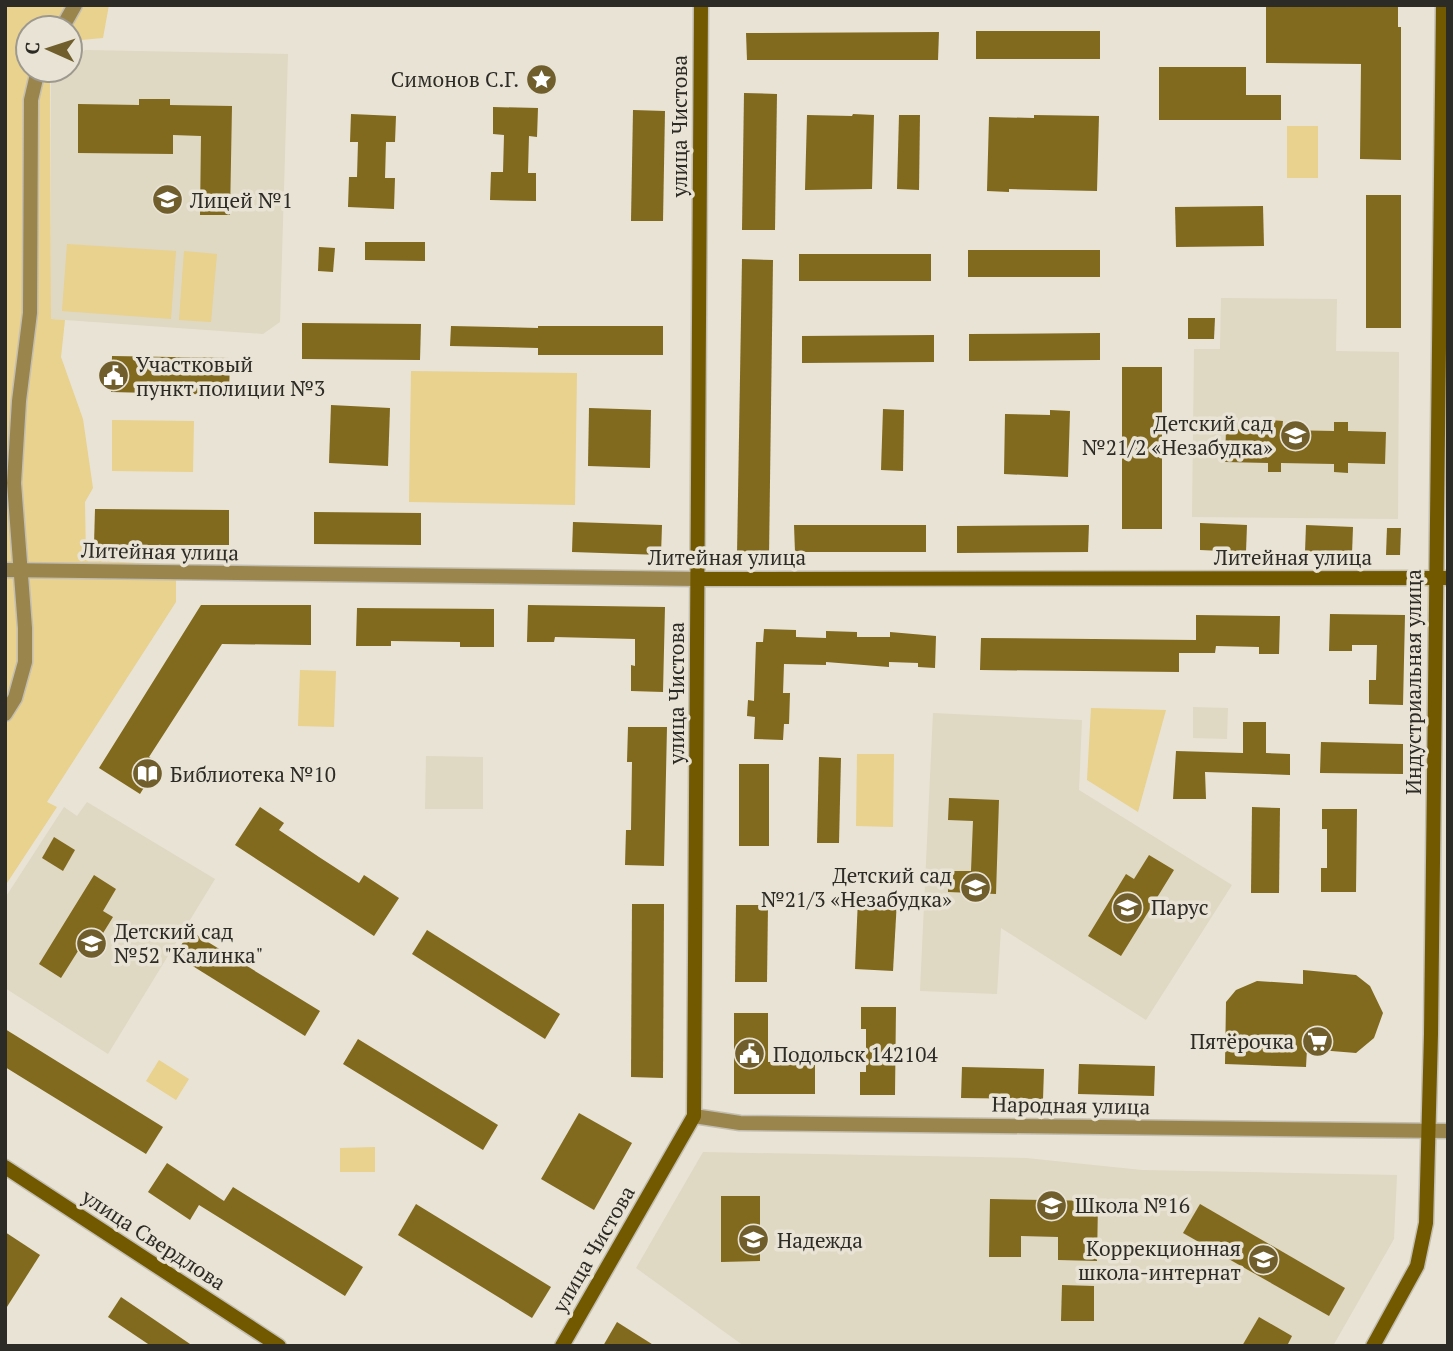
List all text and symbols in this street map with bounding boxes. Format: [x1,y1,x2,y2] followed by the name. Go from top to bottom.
[14,14,84,84] north arrow
[19,41,44,55] text: С
[665,54,693,198] street label: улица Чистова
[525,62,559,96] place icon: Симонов С.Г.
[391,65,519,93] place label: Симонов С.Г.
[150,183,184,217] school or university icon: Лицей №1
[189,186,293,214] place label: Лицей №1
[136,350,325,402] place label: Участковый пункт полиции №3
[96,359,130,393] public building icon: Участковый пункт полиции №3
[1082,409,1273,461] place label: Детский сад №21/2 «Незабудка»
[1279,418,1313,452] school or university icon: Детский сад №21/2 «Незабудка»
[80,536,240,566] street label: Литейная улица
[647,543,806,571] street label: Литейная улица
[1213,543,1372,571] street label: Литейная улица
[1399,569,1427,795] street label: Индустриальная улица
[662,621,690,765] street label: улица Чистова
[130,757,164,791] library icon: Библиотека №10
[170,760,336,788] place label: Библиотека №10
[761,861,952,913] place label: Детский сад №21/3 «Незабудка»
[958,870,992,904] school or university icon: Детский сад №21/3 «Незабудка»
[1111,890,1145,924] school or university icon: Парус
[1151,893,1208,921] place label: Парус
[114,917,264,969] place label: Детский сад №52 "Калинка"
[74,926,108,960] school or university icon: Детский сад №52 "Калинка"
[1300,1024,1334,1058] supermarket icon: Пятёрочка
[1190,1027,1294,1055] place label: Пятёрочка
[733,1037,767,1071] public building icon: Подольск 142104
[773,1040,938,1068] place label: Подольск 142104
[992,1090,1151,1120] street label: Народная улица
[545,1180,641,1319] street label: улица Чистова
[76,1181,232,1296] street label: улица Свердлова
[1035,1188,1069,1222] school or university icon: Школа №16
[1075,1191,1190,1219] place label: Школа №16
[737,1223,771,1257] school or university icon: Надежда
[777,1226,863,1254] place label: Надежда
[1078,1234,1241,1286] place label: Коррекционная школа-интернат
[1247,1243,1281,1277] school or university icon: Коррекционная школа-интернат

